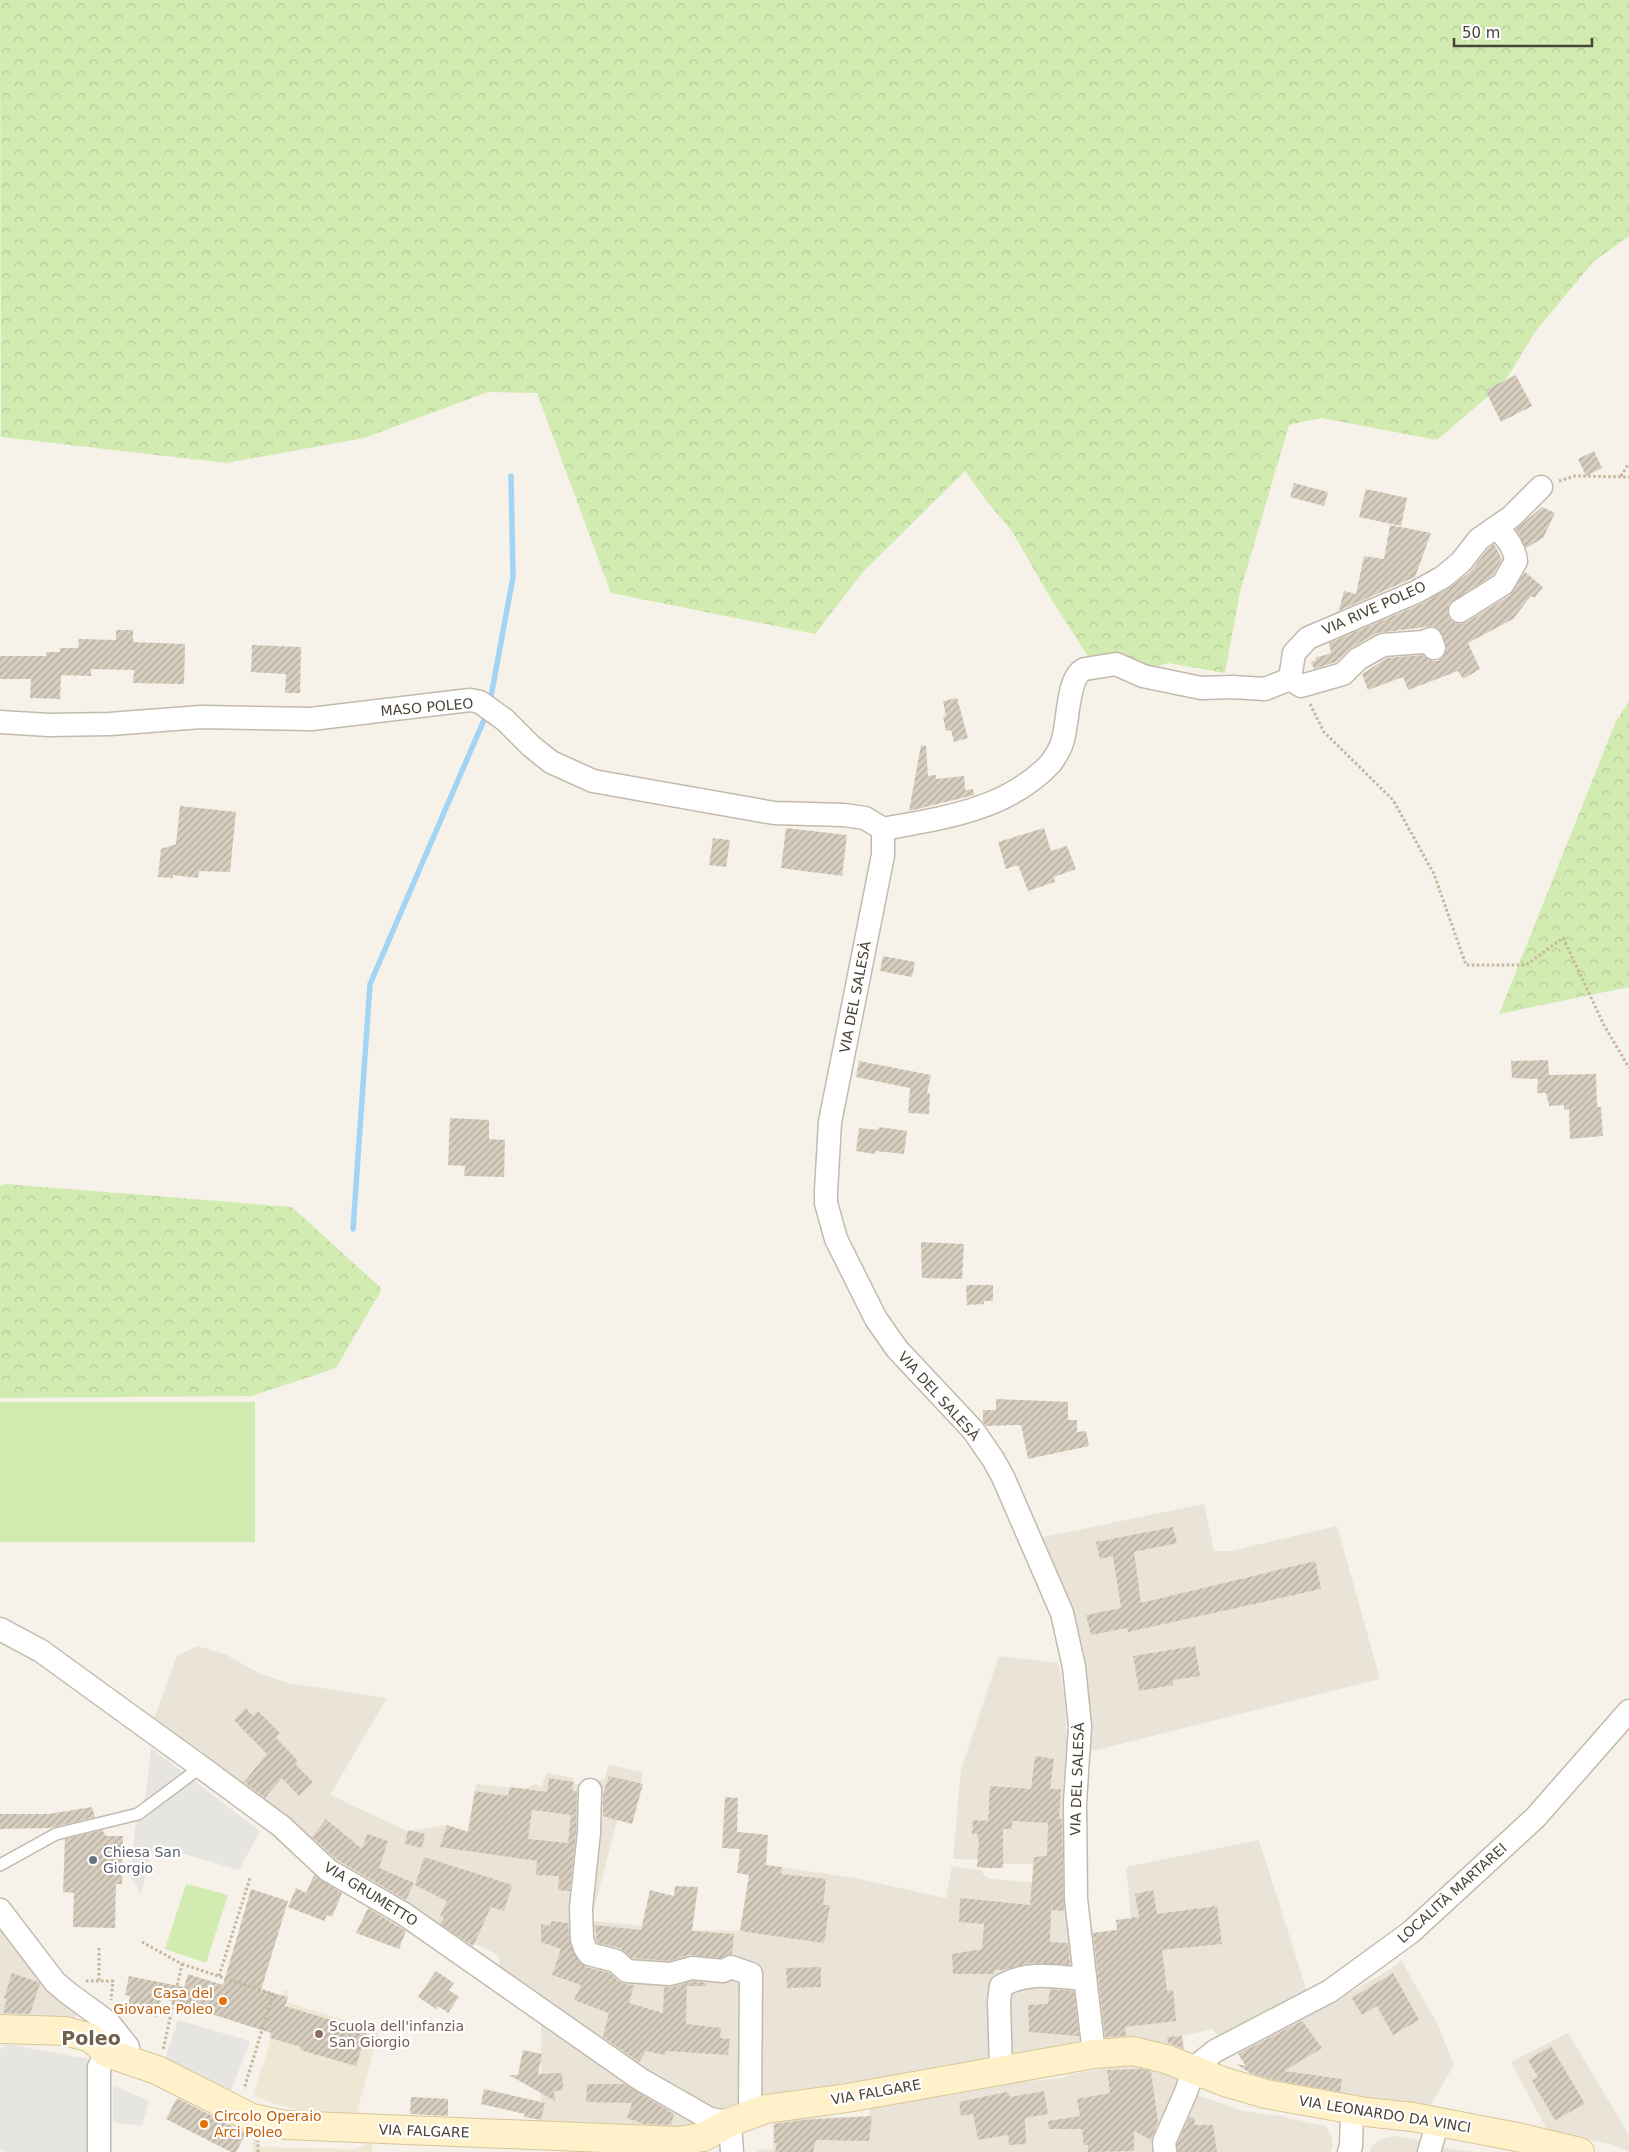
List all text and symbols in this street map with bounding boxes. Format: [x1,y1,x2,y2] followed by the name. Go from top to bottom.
[1454,15,1592,47] scale bar
[1462,24,1500,42] text: 50 m
[1320,578,1428,638] street label: VIA RIVE POLEO
[380,695,474,719] street label: MASO POLEO
[836,939,874,1054] street label: VIA DEL SALESÀ
[895,1348,983,1444] street label: VIA DEL SALESÀ
[1067,1721,1087,1836] street label: VIA DEL SALESÀ
[1394,1840,1510,1946] street label: LOCALITÀ MARTAREI
[103,1844,181,1876] place label: Chiesa San Giorgio
[87,1854,99,1866] marker: Chiesa San Giorgio
[321,1859,421,1929] street label: VIA GRUMETTO
[113,1985,213,2017] place label: Casa del Giovane Poleo
[217,1995,229,2007] marker: Casa del Giovane Poleo
[329,2018,464,2050] place label: Scuola dell'infanzia San Giorgio
[61,2027,121,2049] district label: Poleo
[313,2028,325,2040] marker: Scuola dell'infanzia San Giorgio
[830,2076,922,2108] street label: VIA FALGARE
[1298,2092,1472,2136] street label: VIA LEONARDO DA VINCI
[214,2108,322,2140] place label: Circolo Operaio Arci Poleo
[198,2118,210,2130] marker: Circolo Operaio Arci Poleo
[378,2121,470,2141] street label: VIA FALGARE

